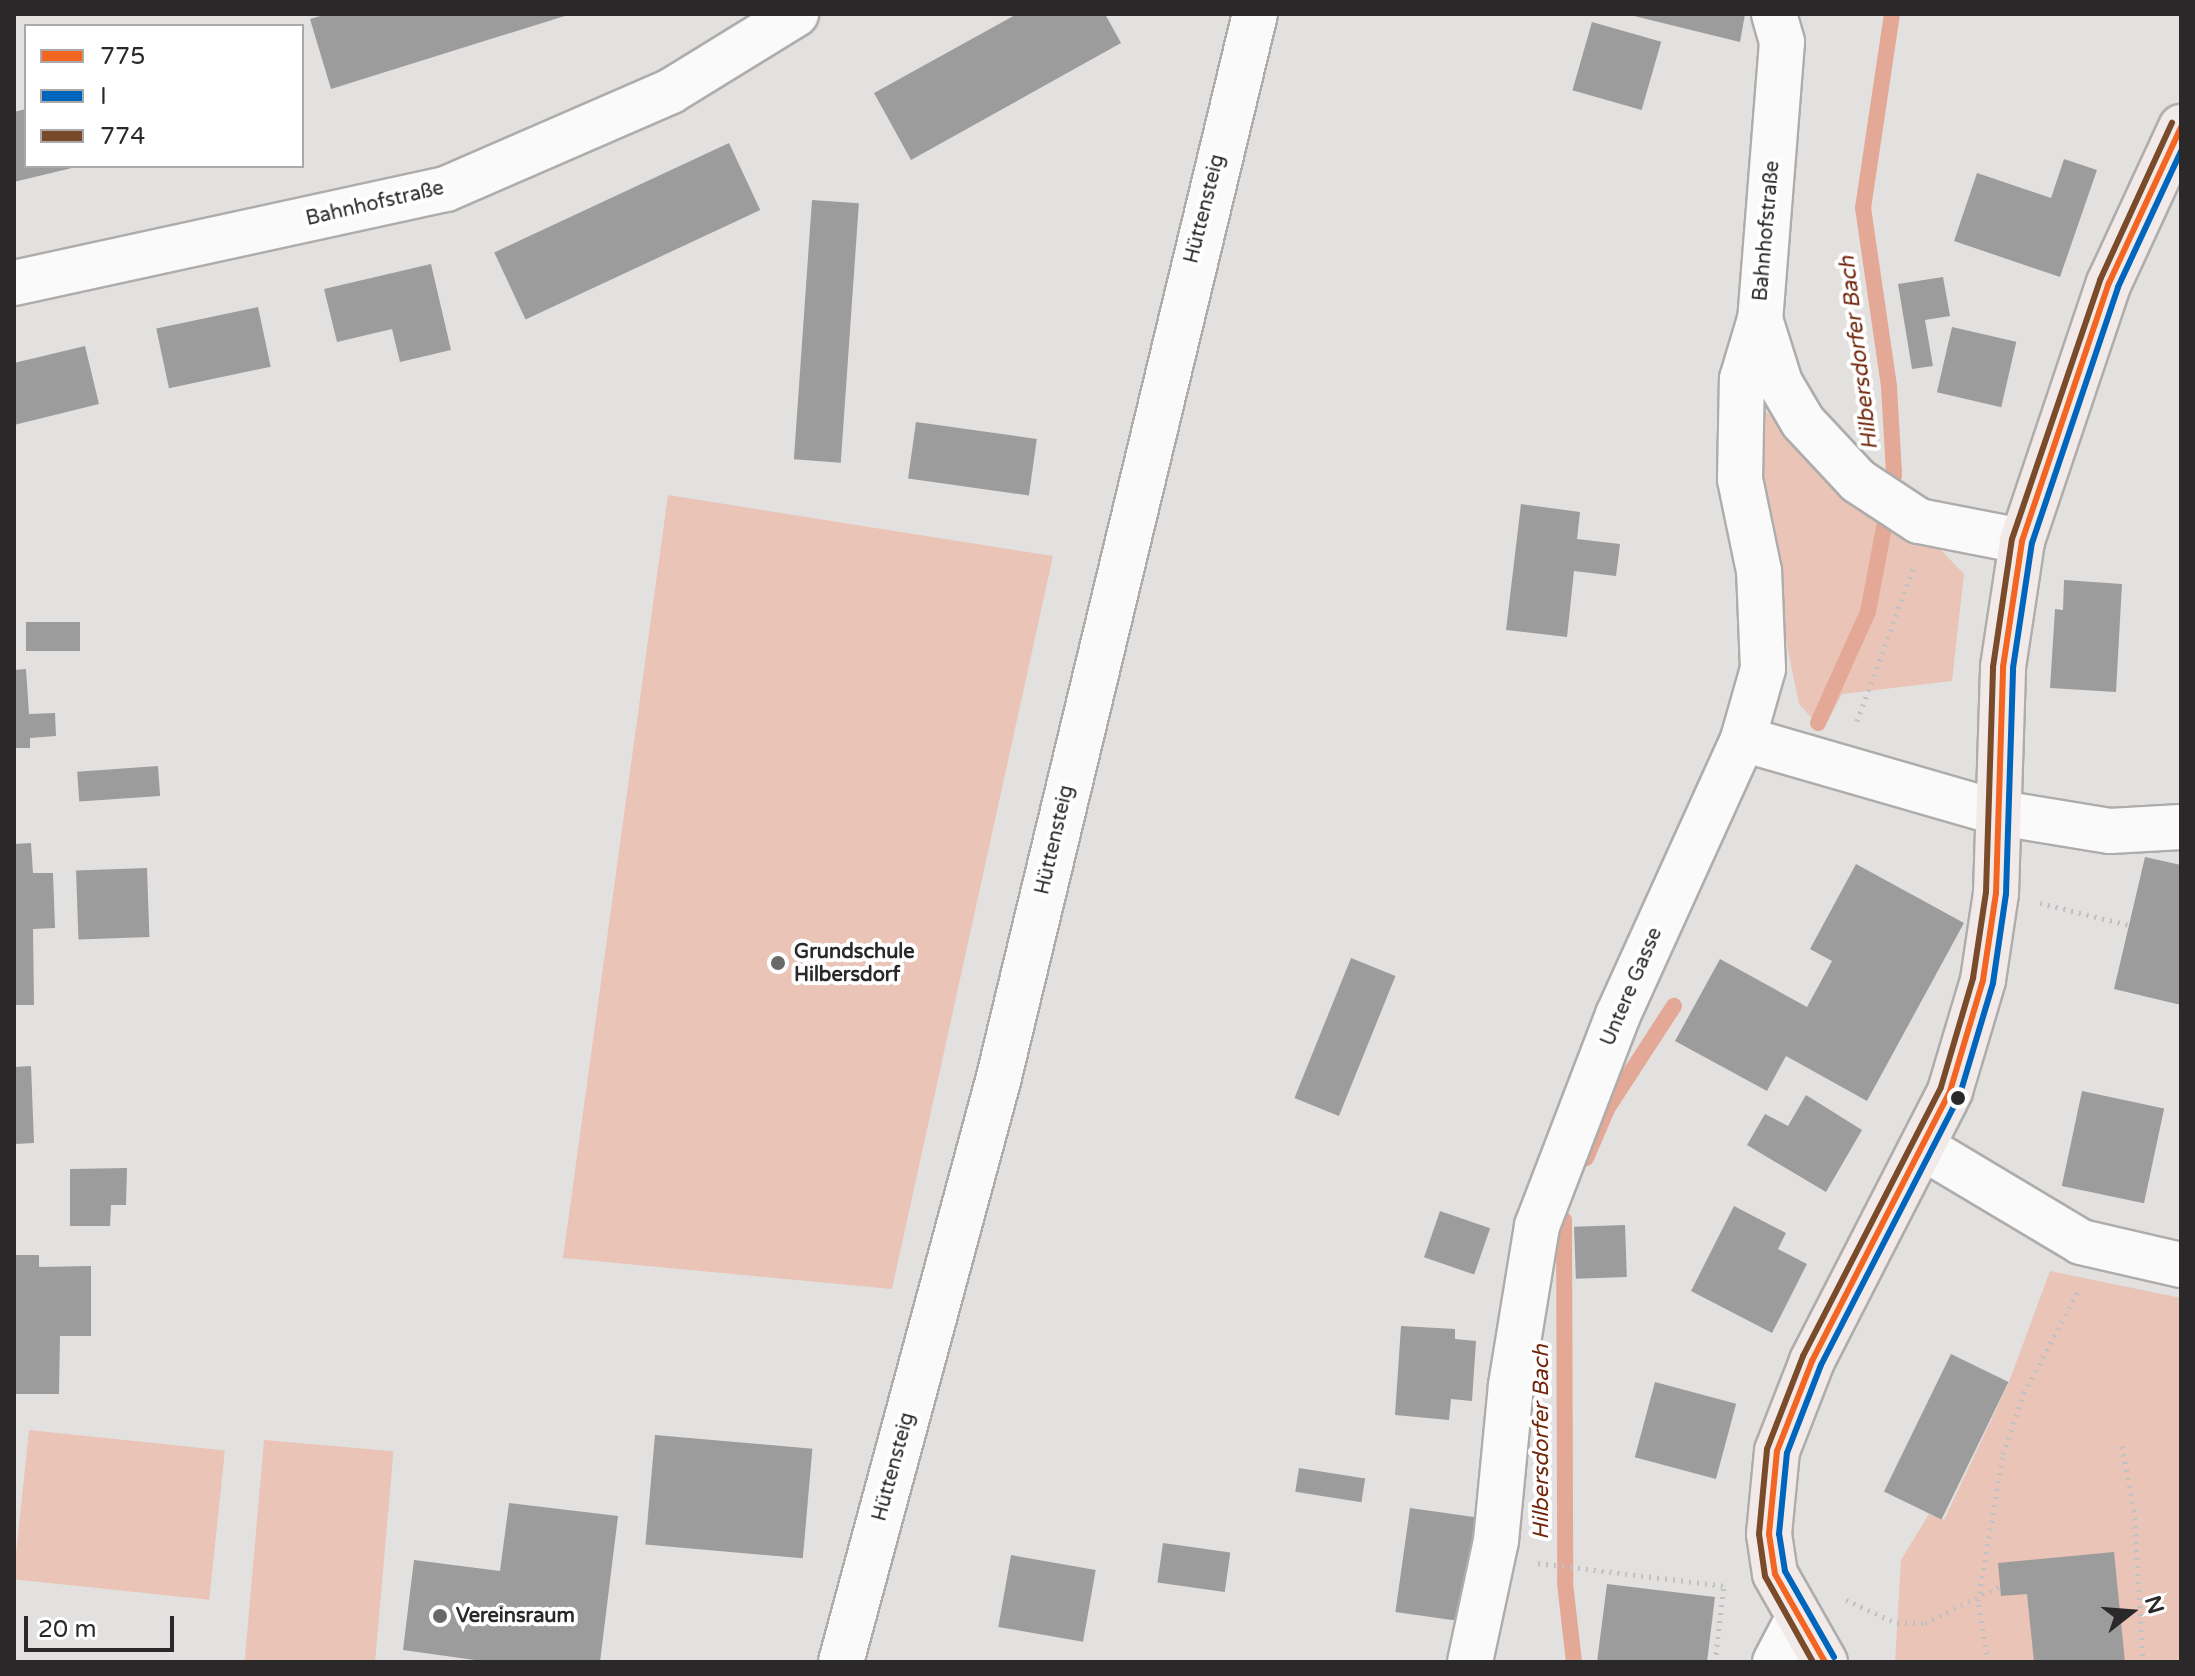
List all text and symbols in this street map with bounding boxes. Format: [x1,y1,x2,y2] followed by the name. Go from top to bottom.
[24,24,304,168] legend
[100,42,145,71] text: 775
[100,82,107,111] text: I
[100,122,145,151] text: 774
[1180,152,1230,266] street label: Hüttensteig
[1749,160,1785,302] street label: Bahnhofstraße
[304,176,446,232] street label: Bahnhofstraße
[1834,254,1884,452] water label: Hilbersdorfer Bach
[1031,783,1079,897] street label: Hüttensteig
[1596,924,1668,1050] street label: Untere Gasse
[794,940,915,987] place label: Grundschule Hilbersdorf
[769,954,787,972] marker: Grundschule Hilbersdorf
[1950,1090,1966,1106] unlabelled marker
[1529,1344,1555,1540] water label: Hilbersdorfer Bach
[868,1410,920,1524] street label: Hüttensteig
[2091,1572,2171,1652] north arrow
[2139,1593,2169,1617] text: N
[28,1600,178,1650] scale bar
[456,1604,575,1628] place label: Vereinsraum
[431,1607,449,1625] marker: Vereinsraum
[38,1615,96,1644] text: 20 m

